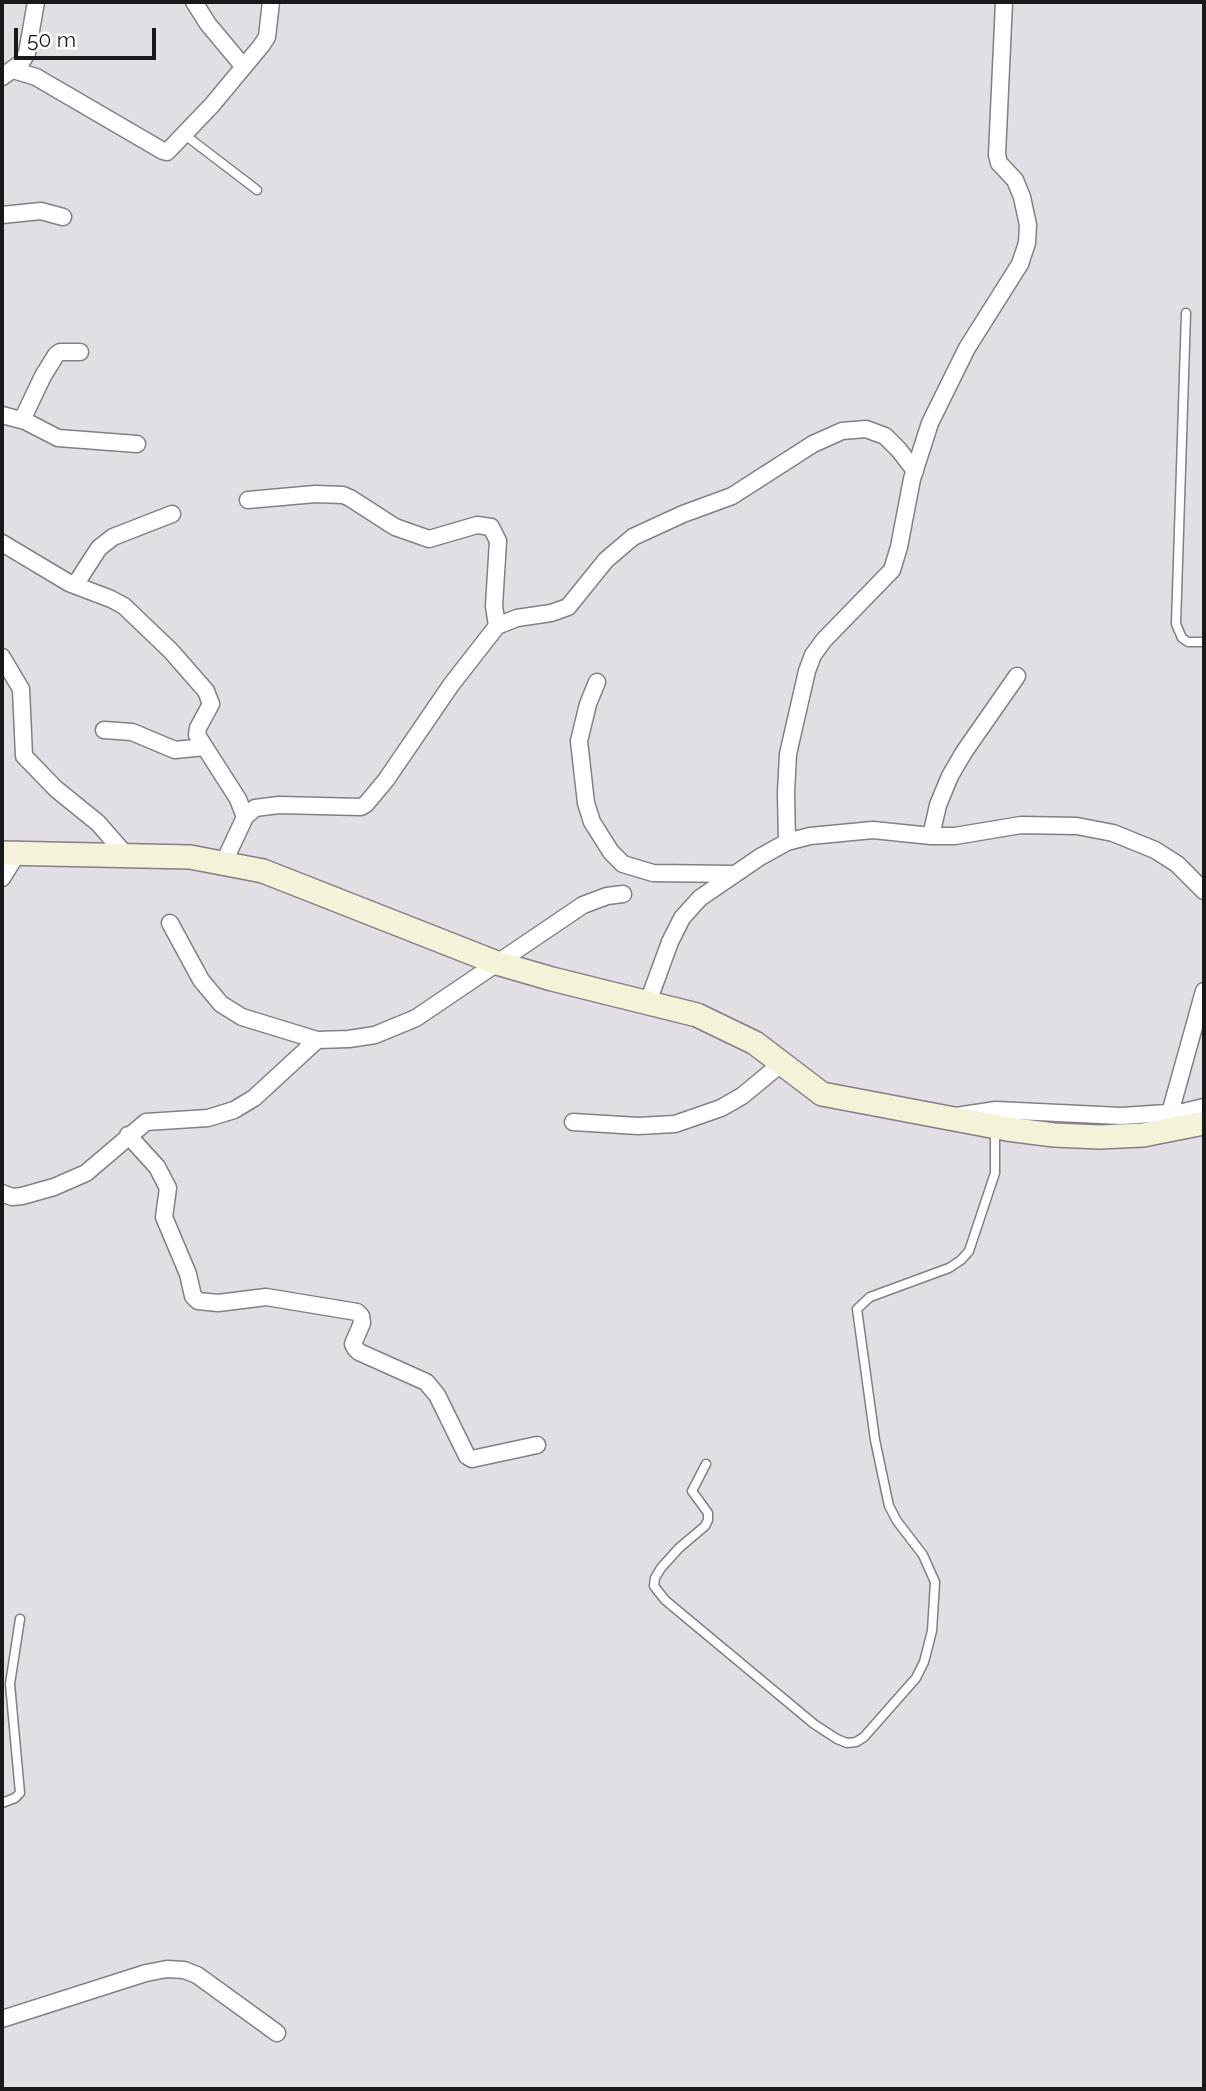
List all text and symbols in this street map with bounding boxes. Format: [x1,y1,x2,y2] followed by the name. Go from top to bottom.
[18,14,159,58] scale bar
[27,27,76,52] text: 50 m

